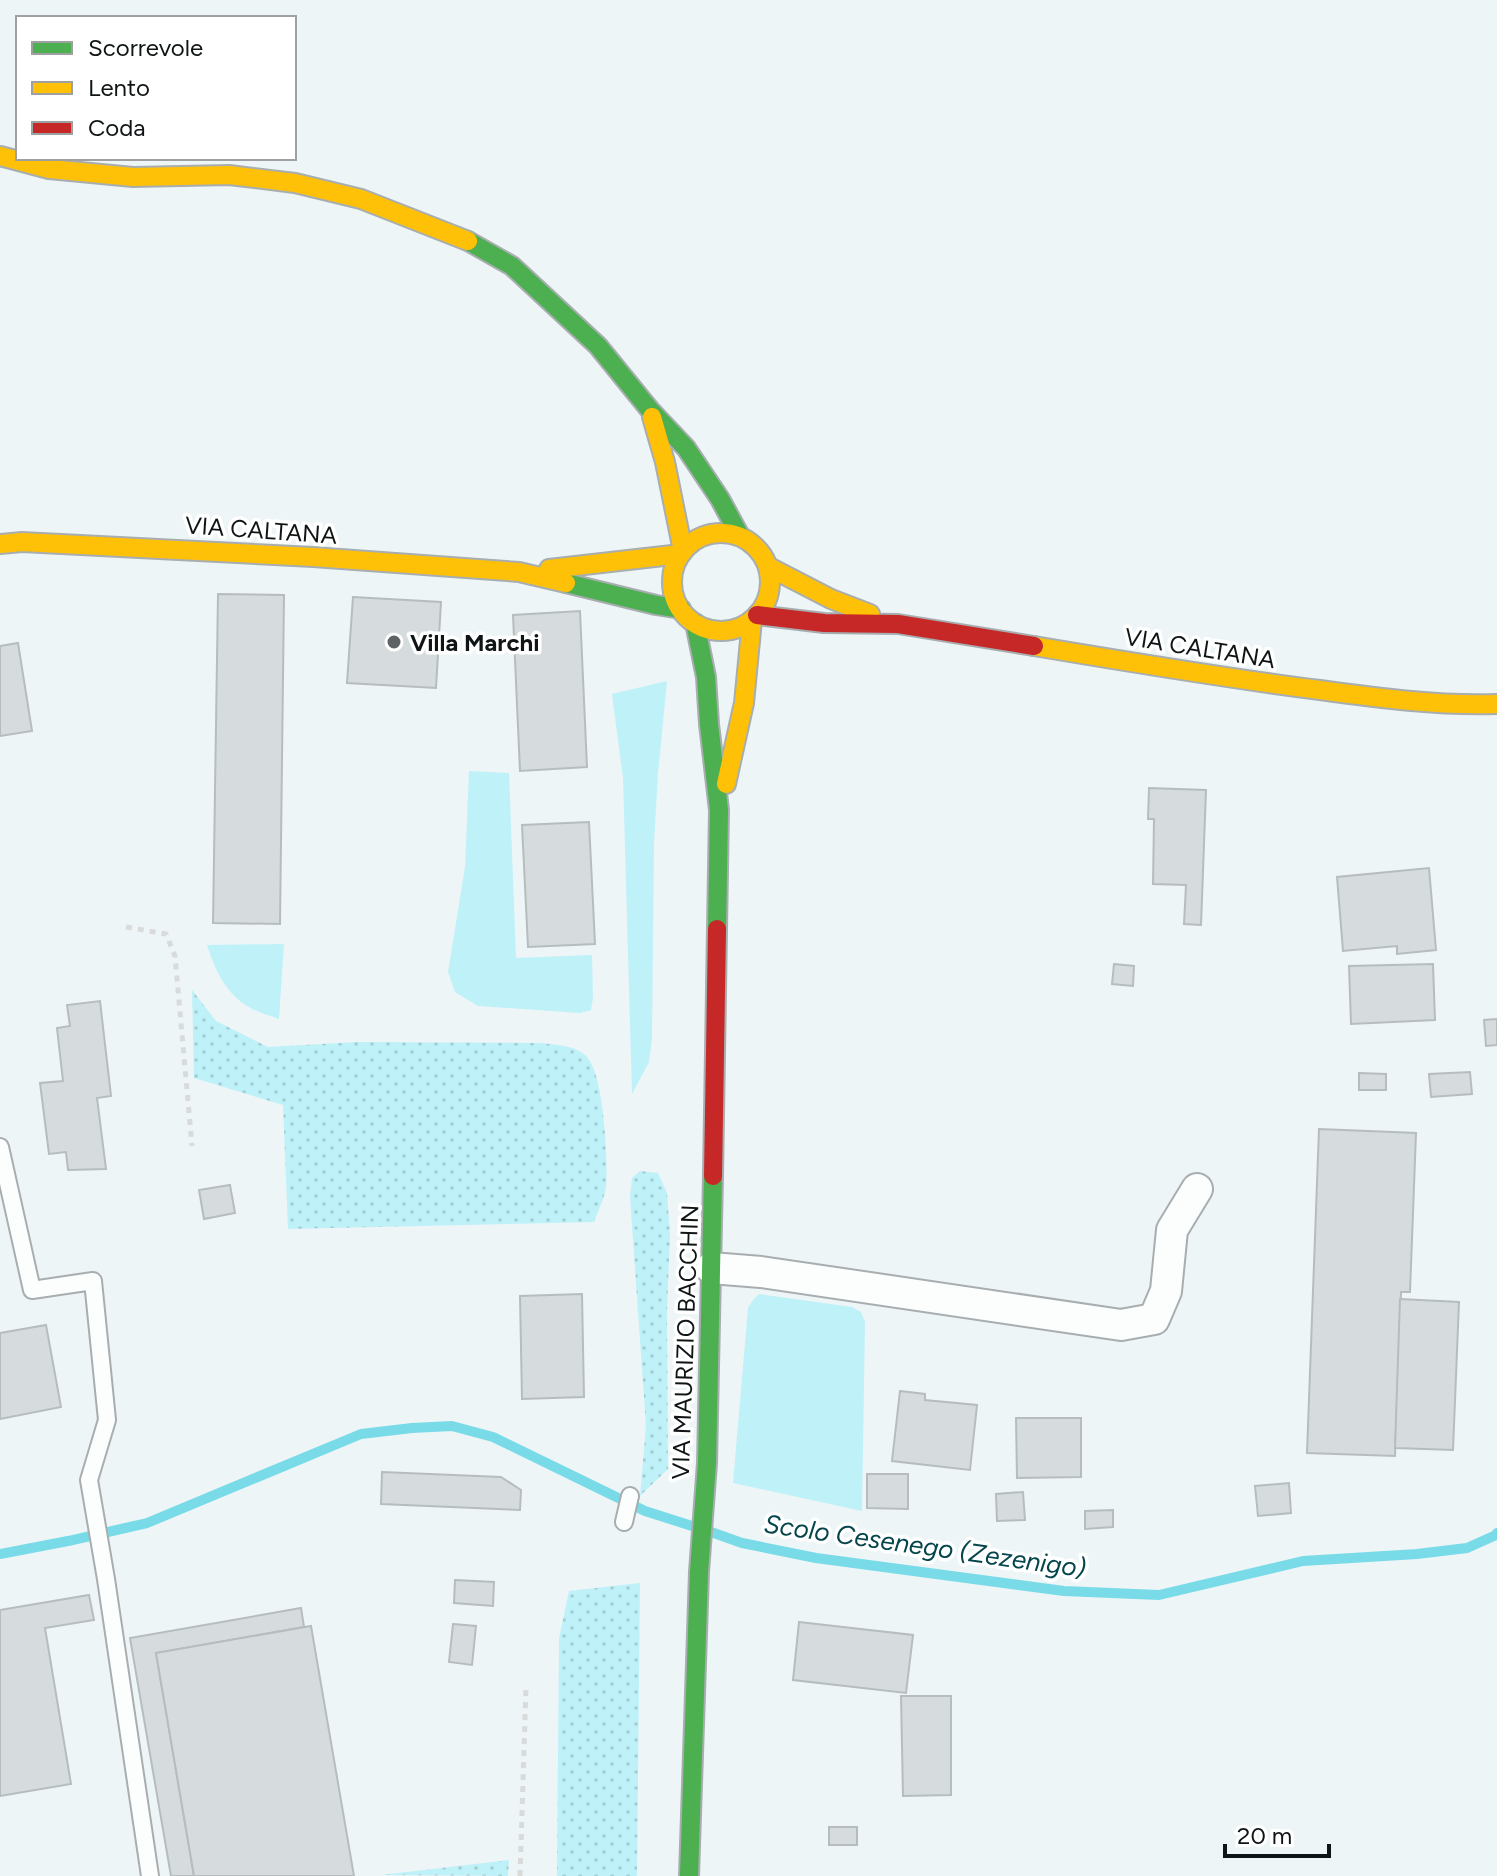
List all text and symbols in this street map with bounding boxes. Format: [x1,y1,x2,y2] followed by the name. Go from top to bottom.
[16,16,296,160] legend
[88,33,203,62] text: Scorrevole
[88,73,150,102] text: Lento
[88,113,146,142] text: Coda
[184,510,339,550] street label: VIA CALTANA
[1123,622,1278,674] street label: VIA CALTANA
[410,628,539,657] place label: Villa Marchi
[385,633,403,651] marker: Villa Marchi
[666,1204,704,1480] street label: VIA MAURIZIO BACCHIN
[762,1508,1088,1584] water label: Scolo Cesenego (Zezenigo)
[1225,1808,1329,1858] scale bar
[1237,1821,1292,1850] text: 20 m

